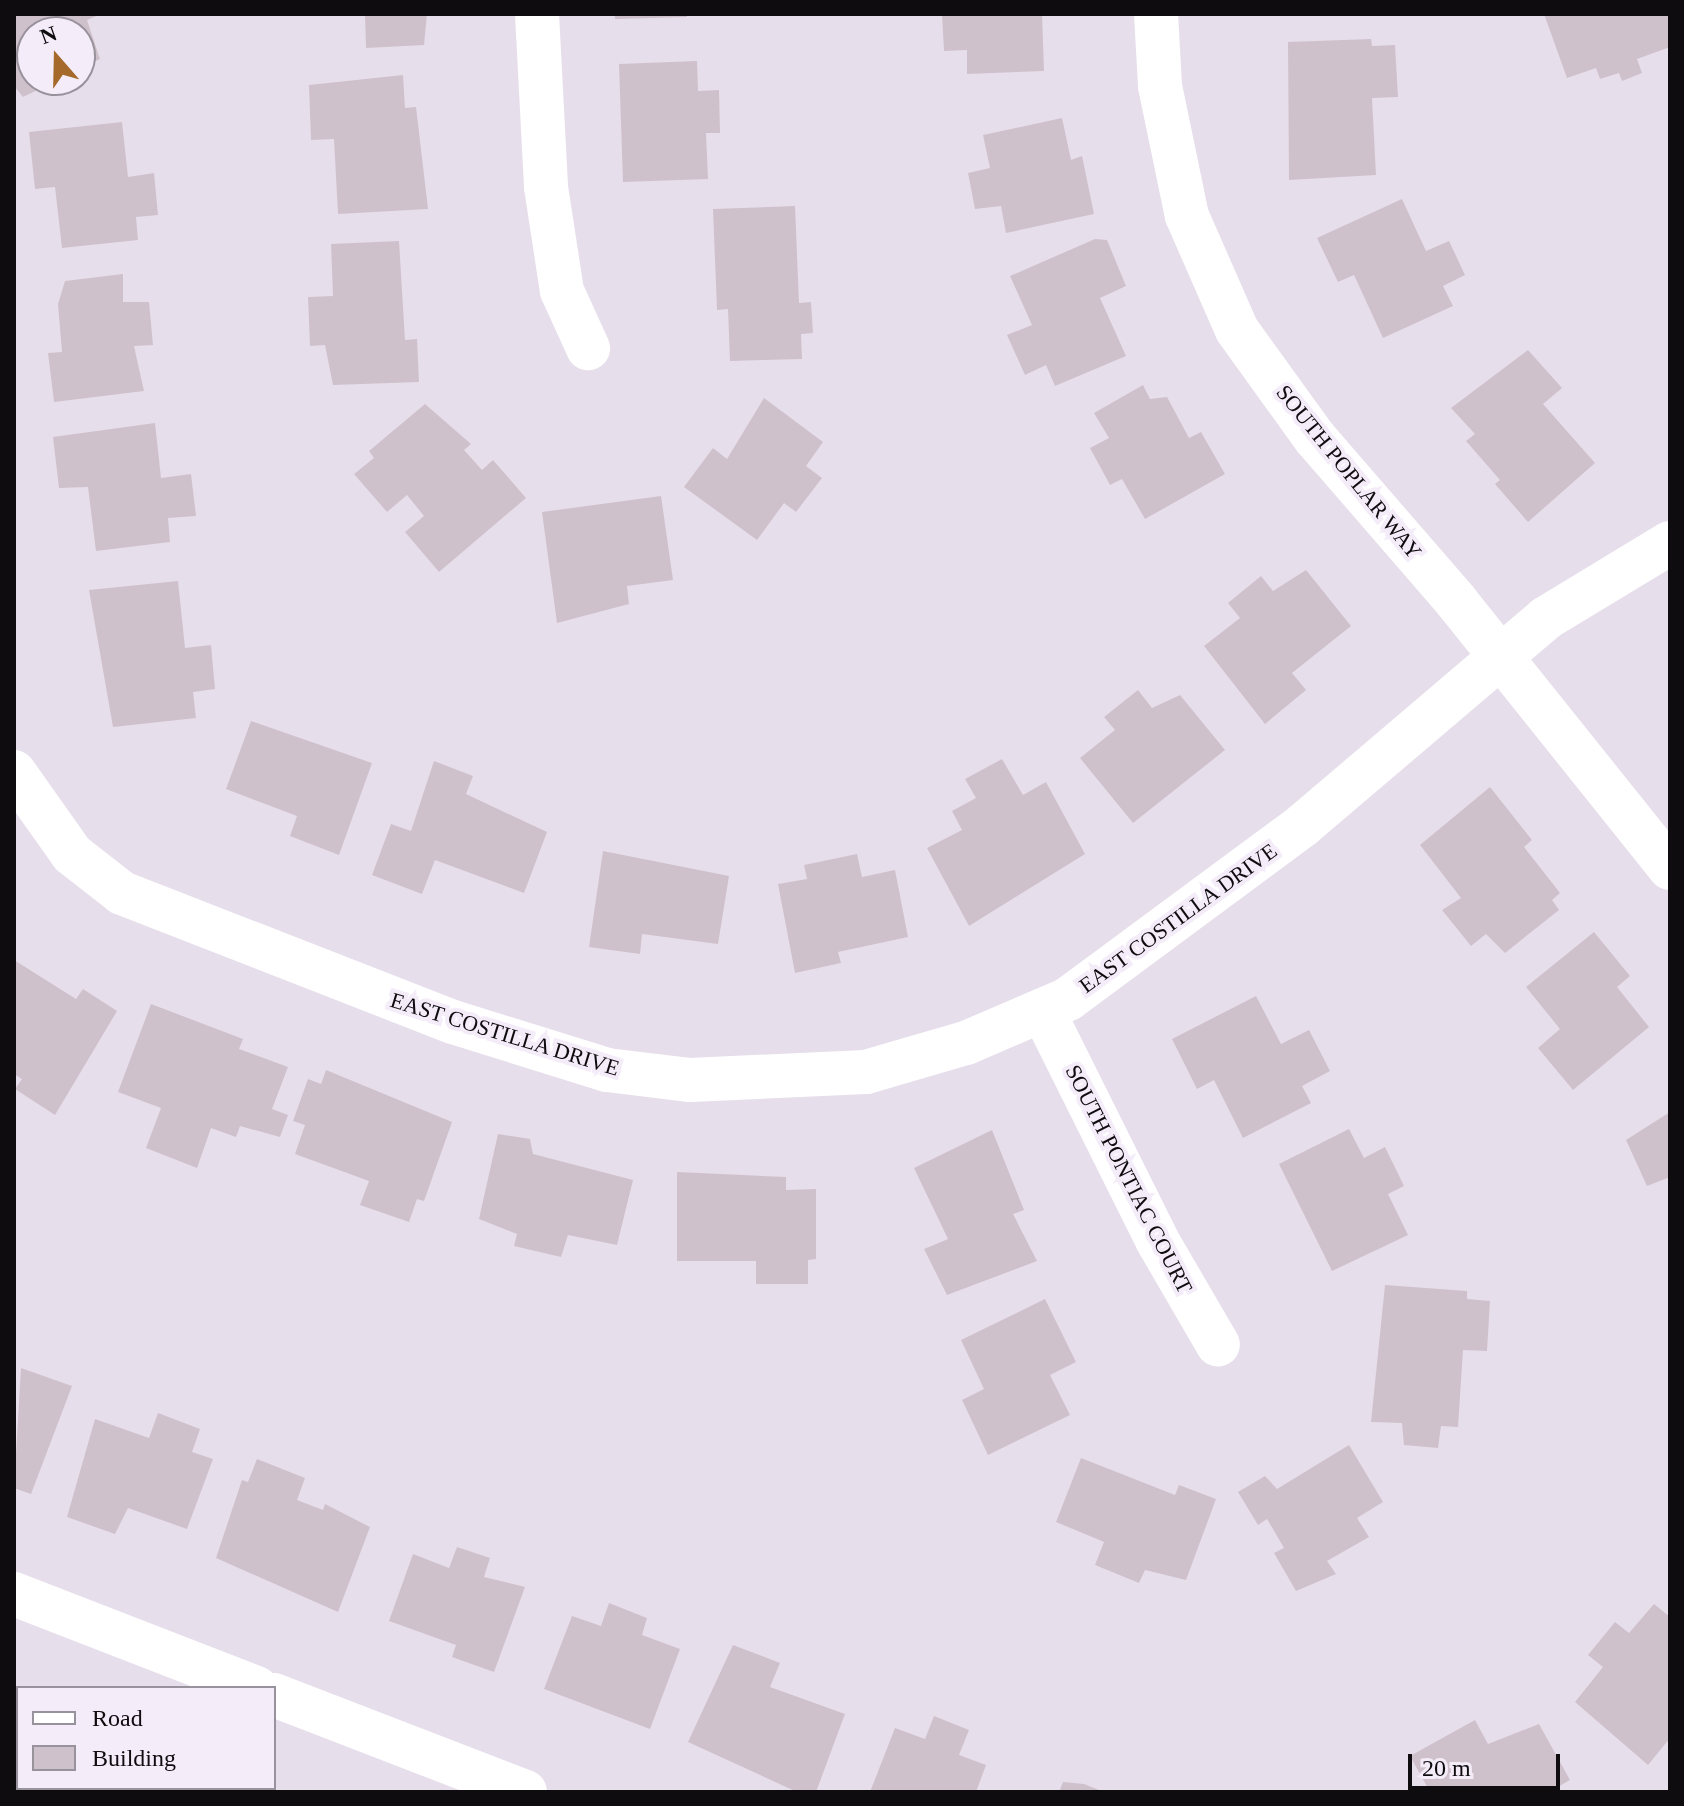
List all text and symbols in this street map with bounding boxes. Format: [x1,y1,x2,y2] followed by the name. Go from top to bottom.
[16,16,96,96] north arrow
[37,20,60,49] text: N
[1271,379,1427,565] street label: SOUTH POPLAR WAY
[1073,837,1283,999] street label: EAST COSTILLA DRIVE
[387,986,623,1082] street label: EAST COSTILLA DRIVE
[1060,1060,1198,1298] street label: SOUTH PONTIAC COURT
[16,1686,276,1790] legend
[92,1705,143,1731] text: Road
[1412,1738,1564,1788] scale bar
[92,1745,176,1771] text: Building
[1422,1755,1471,1781] text: 20 m

